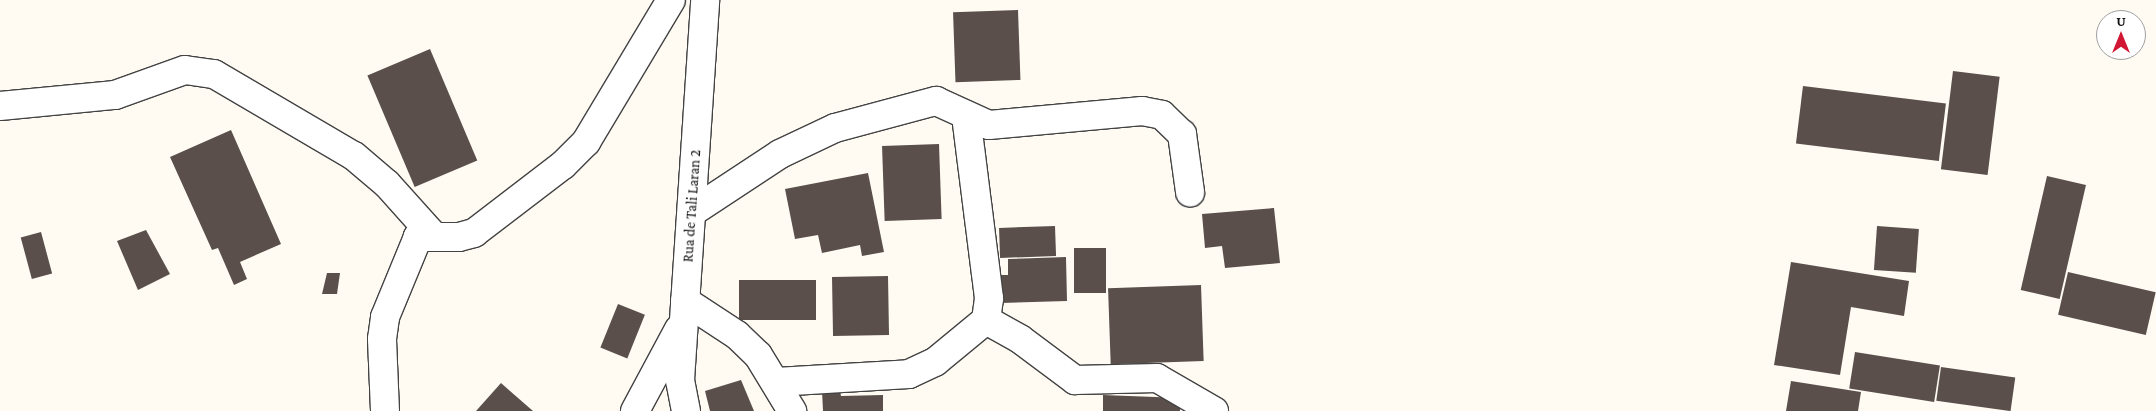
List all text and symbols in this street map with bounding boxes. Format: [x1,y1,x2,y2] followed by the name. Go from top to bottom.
[2096,10,2146,60] north arrow
[2116,13,2126,29] text: U
[679,149,705,263] street label: Rua de Tali Laran 2

